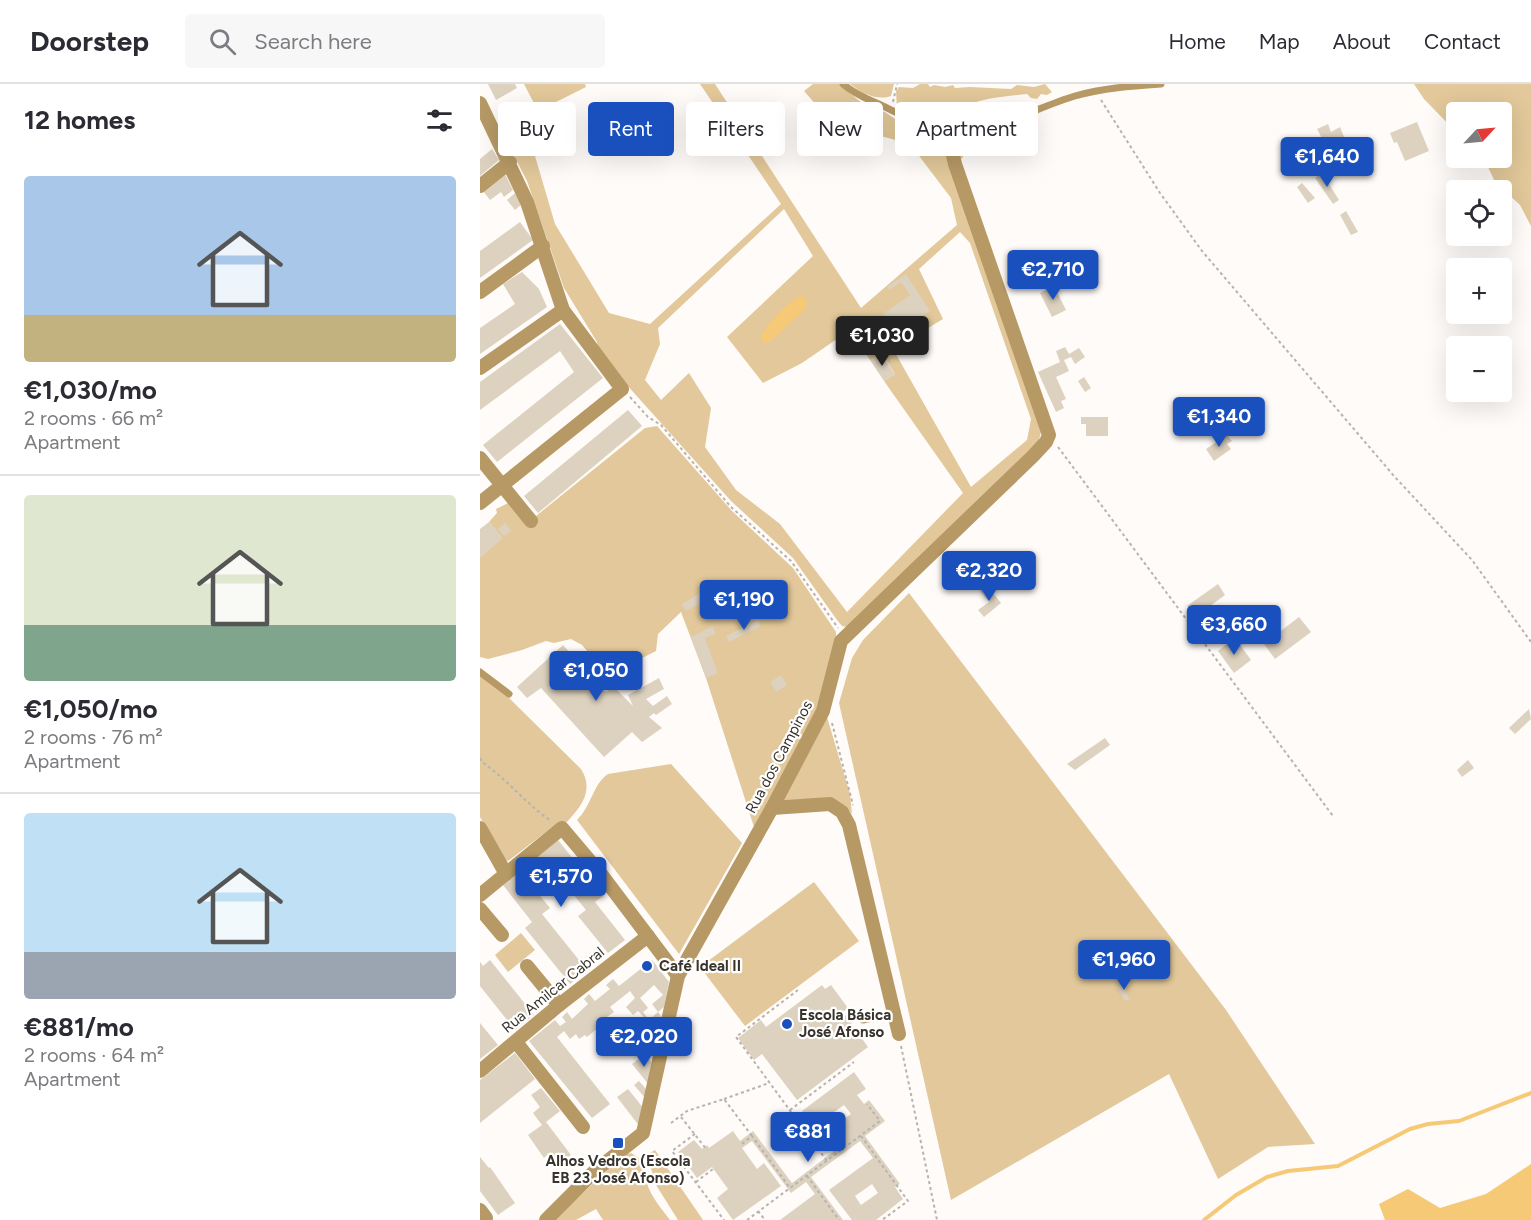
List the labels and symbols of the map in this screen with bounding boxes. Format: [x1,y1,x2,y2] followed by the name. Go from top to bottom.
[1446,102,1512,168] north arrow
[1278,137,1376,188] pin: €1,640
[1004,250,1102,301] pin: €2,710
[833,316,931,367] pin: €1,030
[1170,397,1268,448] pin: €1,340
[940,551,1038,602] pin: €2,320
[695,580,793,631] pin: €1,190
[1185,605,1283,656] pin: €3,660
[547,651,645,702] pin: €1,050
[742,698,816,816] street label: Rua dos Campinos
[512,857,610,908] pin: €1,570
[1075,940,1173,991] pin: €1,960
[498,943,608,1037] street label: Rua Amilcar Cabral
[659,957,741,975] place label: Café Ideal II
[640,959,654,973] marker: Café Ideal II
[799,1006,891,1041] place label: Escola Básica José Afonso
[595,1017,693,1068] pin: €2,020
[780,1017,794,1031] marker: Escola Básica José Afonso
[772,1112,844,1163] pin: €881
[611,1136,625,1150] marker: Alhos Vedros (Escola EB 23 José Afonso)
[546,1152,690,1187] place label: Alhos Vedros (Escola EB 23 José Afonso)

